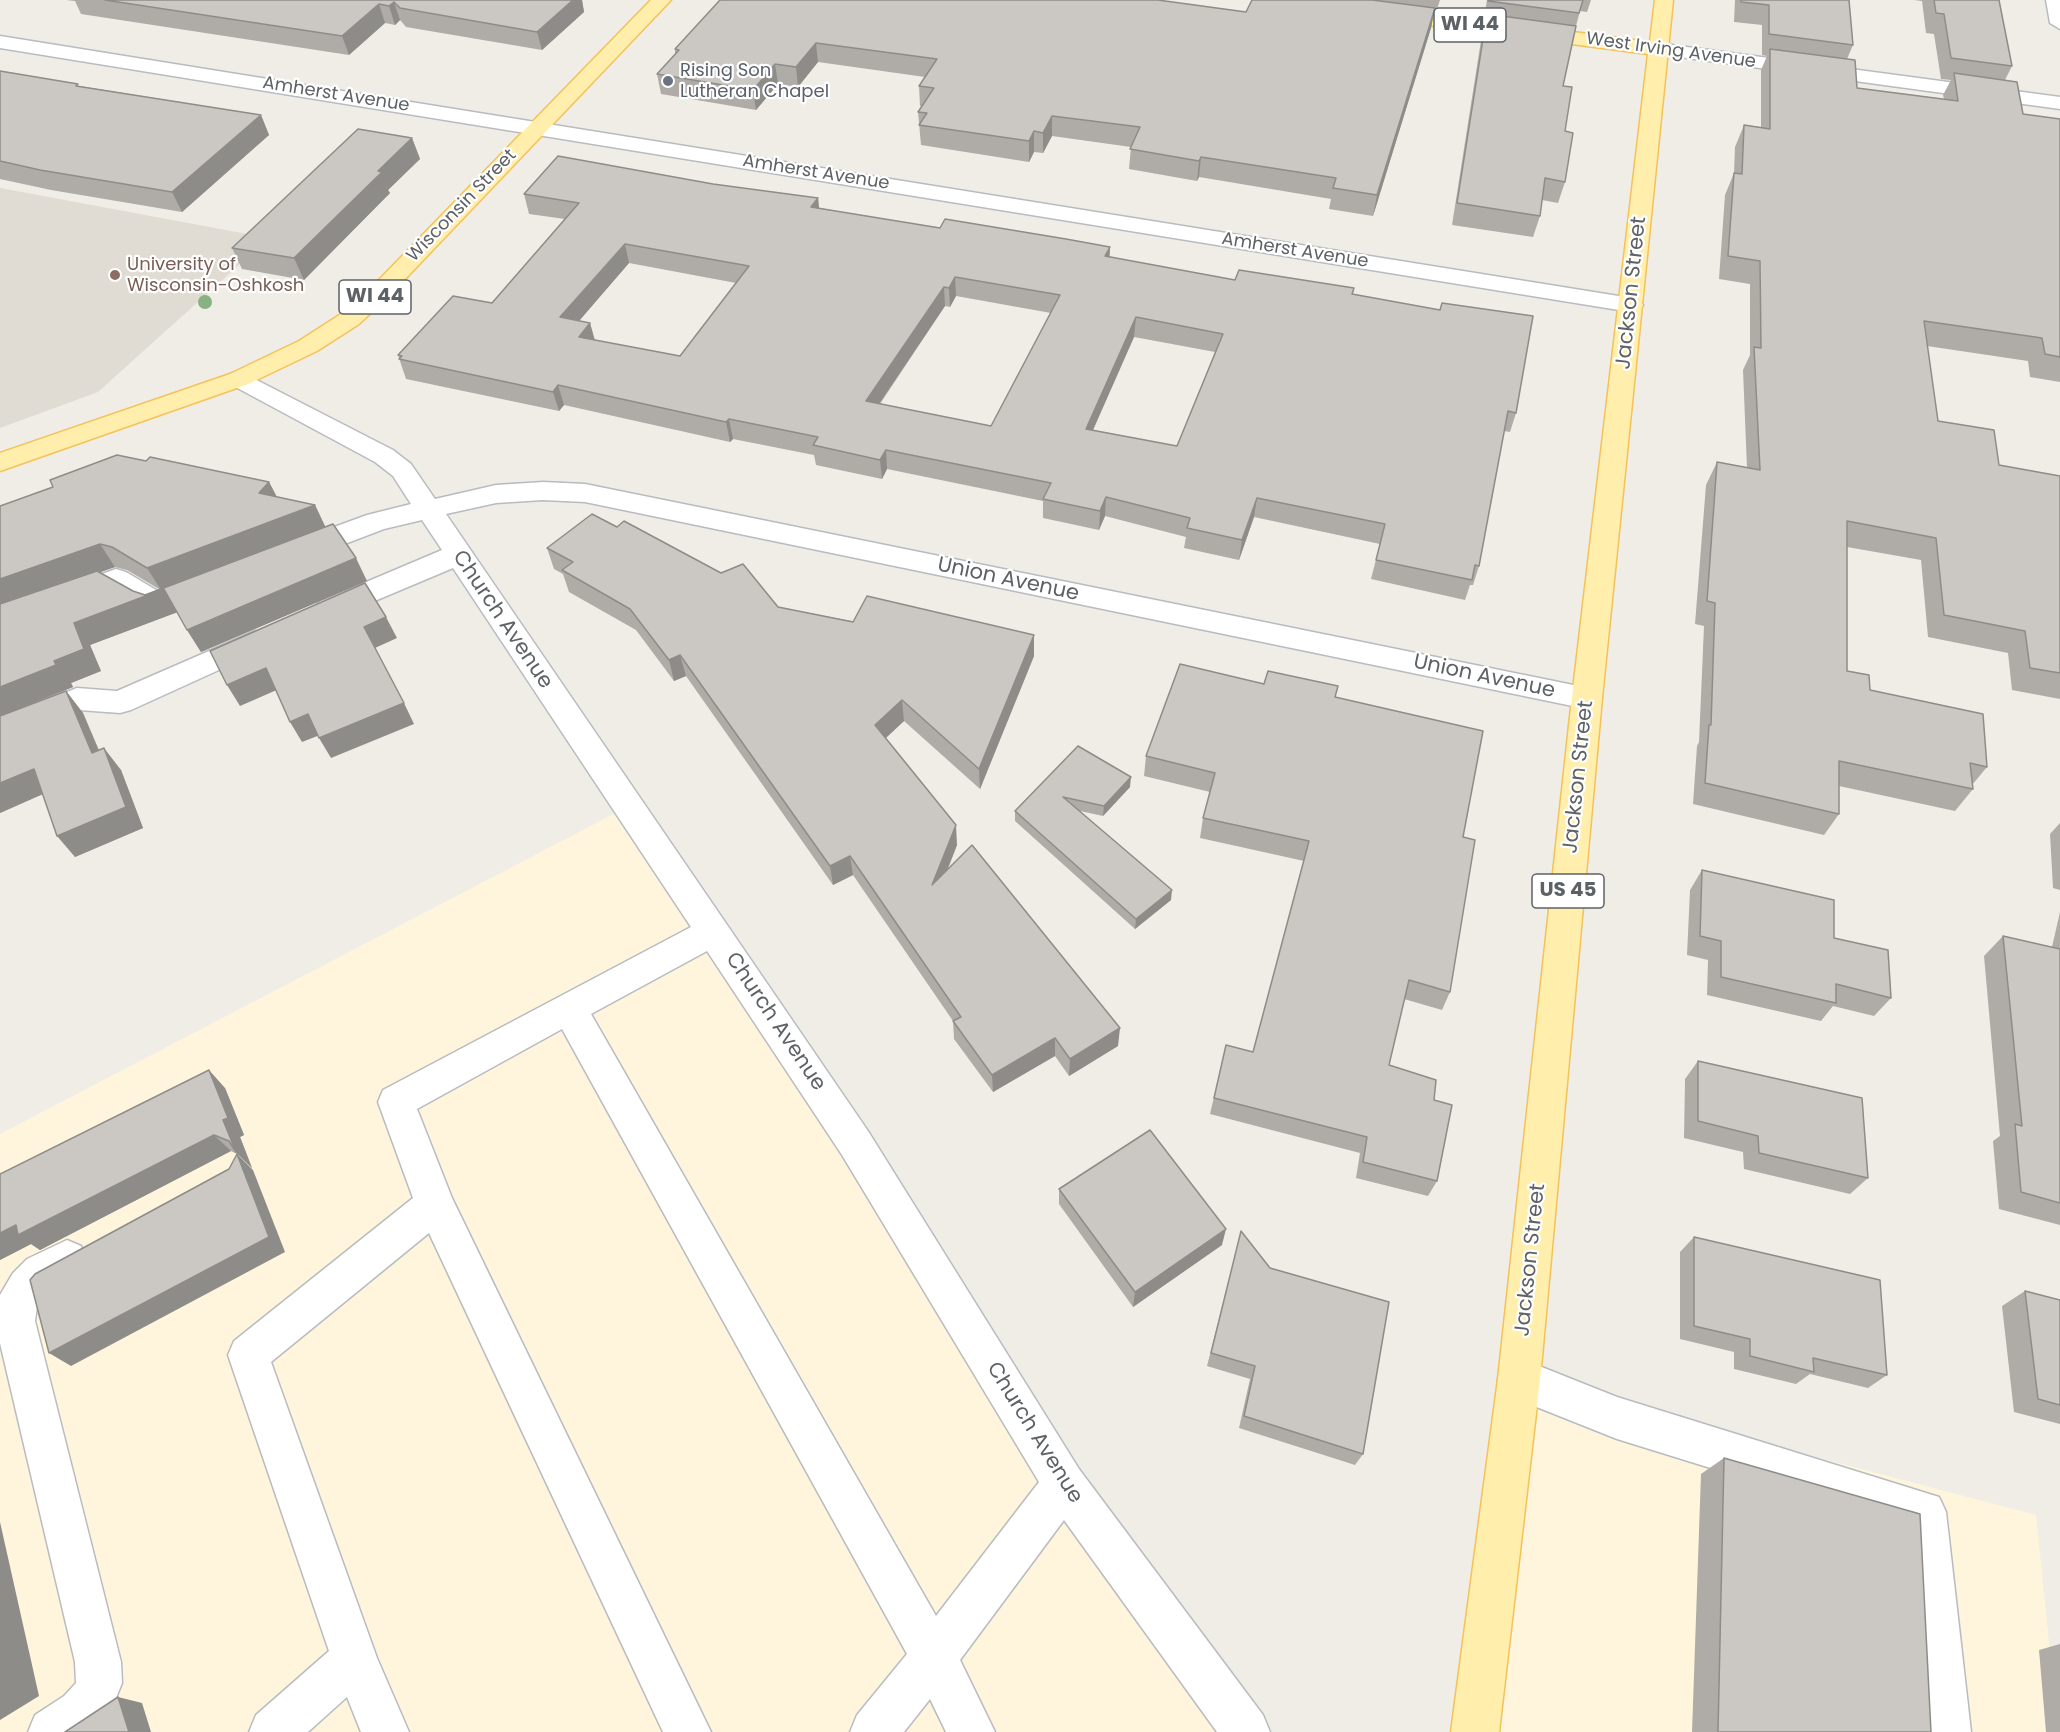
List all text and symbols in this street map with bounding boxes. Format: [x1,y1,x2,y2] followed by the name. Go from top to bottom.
[1434,8,1506,42] road number: WI 44
[1585,28,1757,74] street label: West Irving Avenue
[680,60,829,103] place label: Rising Son Lutheran Chapel
[261,73,411,117] street label: Amherst Avenue
[661,74,675,88] marker: Rising Son Lutheran Chapel
[403,145,521,267] street label: Wisconsin Street
[741,151,891,195] street label: Amherst Avenue
[1611,215,1653,371] street label: Jackson Street
[1220,229,1370,273] street label: Amherst Avenue
[127,254,304,296] place label: University of Wisconsin-Oshkosh
[108,268,122,282] marker: University of Wisconsin-Oshkosh
[339,280,411,314] road number: WI 44
[446,546,558,694] street label: Church Avenue
[935,553,1081,607] street label: Union Avenue
[1411,650,1557,704] street label: Union Avenue
[1558,699,1600,855] street label: Jackson Street
[1532,874,1604,908] road number: US 45
[719,948,831,1096] street label: Church Avenue
[1510,1182,1552,1338] street label: Jackson Street
[981,1358,1087,1508] street label: Church Avenue

